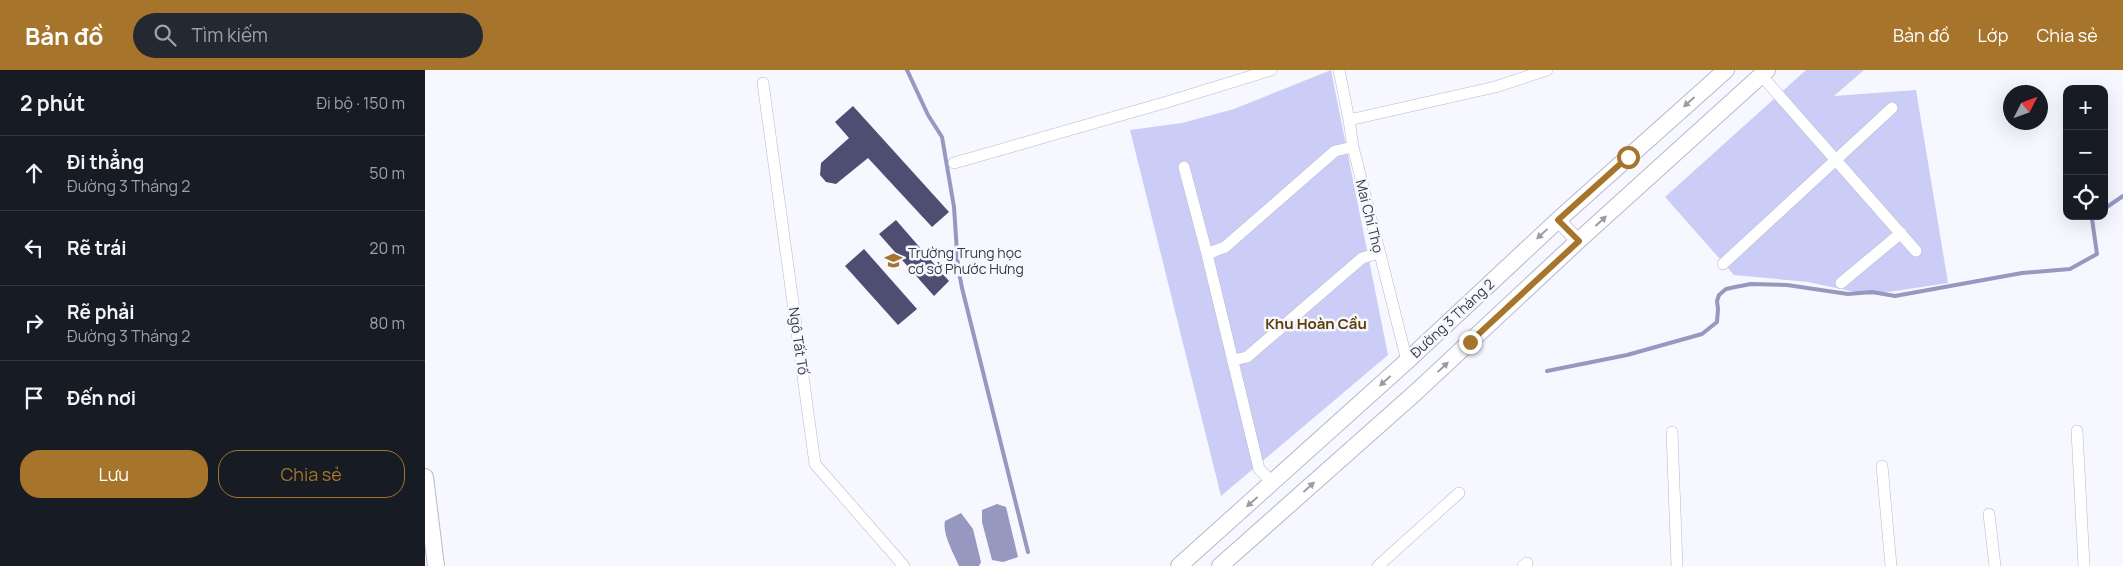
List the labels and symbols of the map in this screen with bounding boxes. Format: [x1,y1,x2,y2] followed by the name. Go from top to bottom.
[2003,85,2048,130] north arrow
[1683,97,1696,108] one-way arrow
[1617,146,1640,169] route start
[1352,177,1388,255] street label: Mai Chí Thọ
[1594,215,1607,226] one-way arrow
[1537,228,1549,240] one-way arrow
[908,243,1024,278] place label: Trường Trung học cơ sở Phước Hưng
[884,250,904,270] school or university icon: Trường Trung học cơ sở Phước Hưng
[1406,274,1498,362] street label: Đường 3 Tháng 2
[785,306,813,376] street label: Ngô Tất Tố
[1265,313,1367,334] district label: Khu Hoàn Cầu
[1459,331,1482,354] route end
[1437,361,1449,373] one-way arrow
[1379,375,1391,387] one-way arrow
[1303,481,1315,493] one-way arrow
[1246,496,1258,508] one-way arrow

